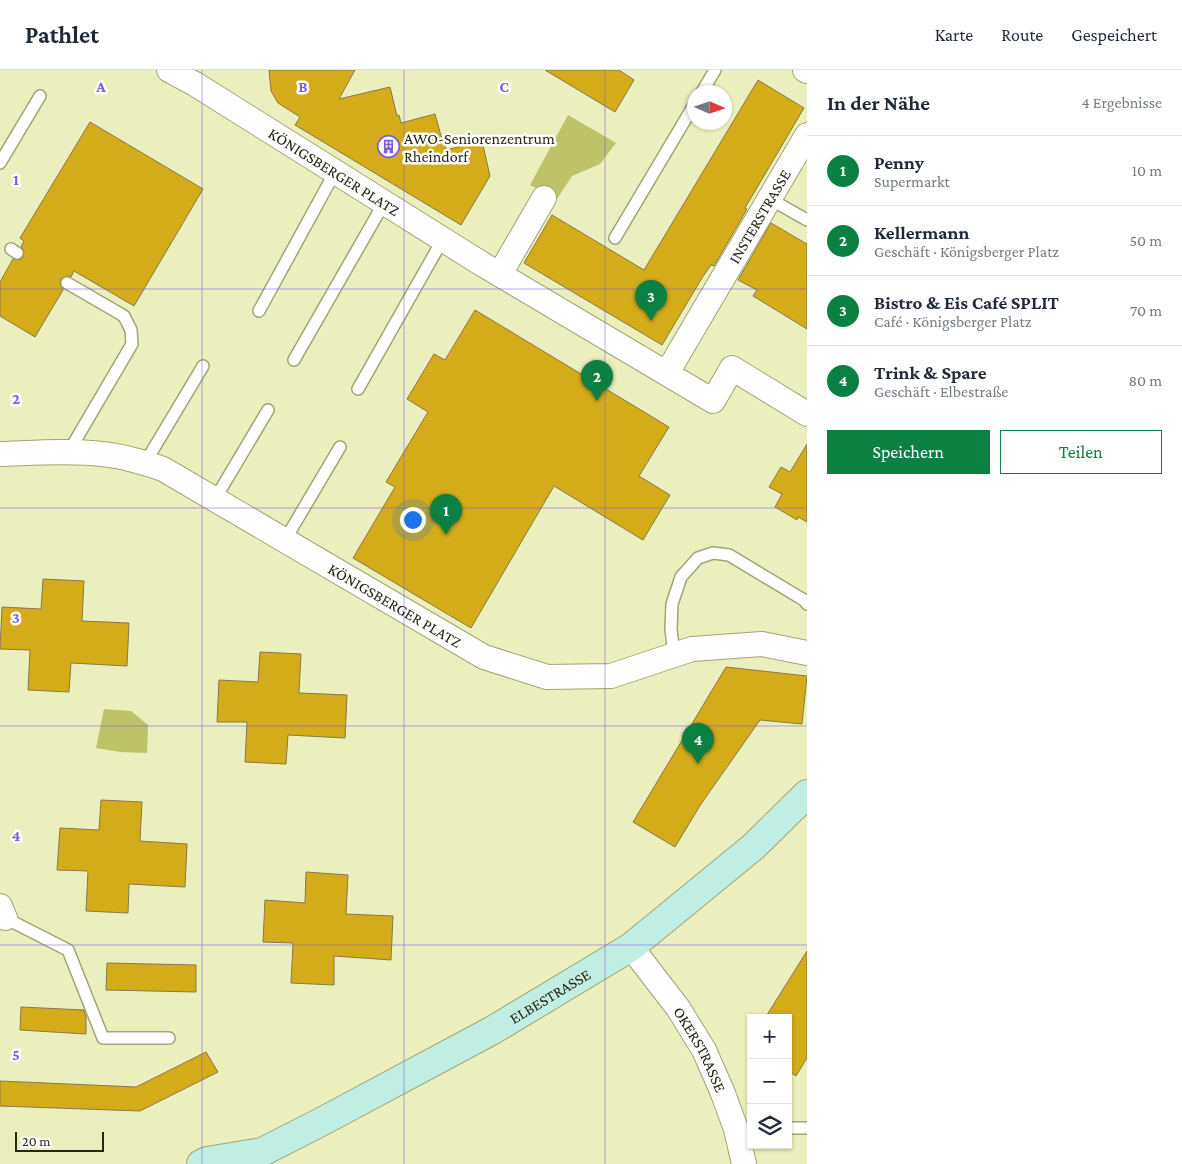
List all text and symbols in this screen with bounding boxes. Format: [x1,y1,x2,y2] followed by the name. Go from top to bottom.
[25,21,99,48] text: Pathlet
[935,25,973,45] text: Karte
[1001,25,1043,45] text: Route
[1071,25,1157,45] text: Gespeichert
[95,78,106,95] text: A
[298,78,308,95] text: B
[499,78,509,95] text: C
[687,85,732,130] north arrow
[827,91,930,115] text: In der Nähe
[1082,94,1162,111] text: 4 Ergebnisse
[266,124,403,219] street label: KÖNIGSBERGER PLATZ
[404,130,555,165] place label: AWO-Seniorenzentrum Rheindorf
[376,135,400,159] building icon: AWO-Seniorenzentrum Rheindorf
[874,152,924,173] text: Penny
[840,162,846,179] text: 1
[1132,162,1162,179] text: 10 m
[725,166,794,266] street label: INSTERSTRASSE
[13,171,19,188] text: 1
[874,173,950,190] text: Supermarkt
[874,222,969,243] text: Kellermann
[839,232,847,249] text: 2
[1130,232,1162,249] text: 50 m
[874,243,1059,260] text: Geschäft · Königsberger Platz
[635,280,667,321] pin: 3
[874,292,1059,313] text: Bistro & Eis Café SPLIT
[839,302,847,319] text: 3
[1130,302,1162,319] text: 70 m
[874,313,1032,330] text: Café · Königsberger Platz
[581,360,613,401] pin: 2
[874,362,987,383] text: Trink & Spare
[839,372,847,389] text: 4
[1128,372,1162,389] text: 80 m
[874,383,1008,400] text: Geschäft · Elbestraße
[12,390,20,407] text: 2
[827,430,990,474] button: Speichern
[1000,430,1162,474] button: Teilen
[430,494,462,535] pin: 1
[400,507,426,533] your location
[326,559,465,650] street label: KÖNIGSBERGER PLATZ
[12,609,20,626] text: 3
[682,723,714,764] pin: 4
[12,827,21,844] text: 4
[506,965,594,1027] street label: ELBESTRASSE
[671,1003,730,1095] street label: OKERSTRASSE
[747,1014,792,1149] map controls
[747,1014,792,1059] button: +
[12,1046,20,1063] text: 5
[747,1059,792,1104] button: −
[747,1104,792,1149] button: layers
[15,1129,104,1152] scale bar
[22,1133,50,1149] text: 20 m

